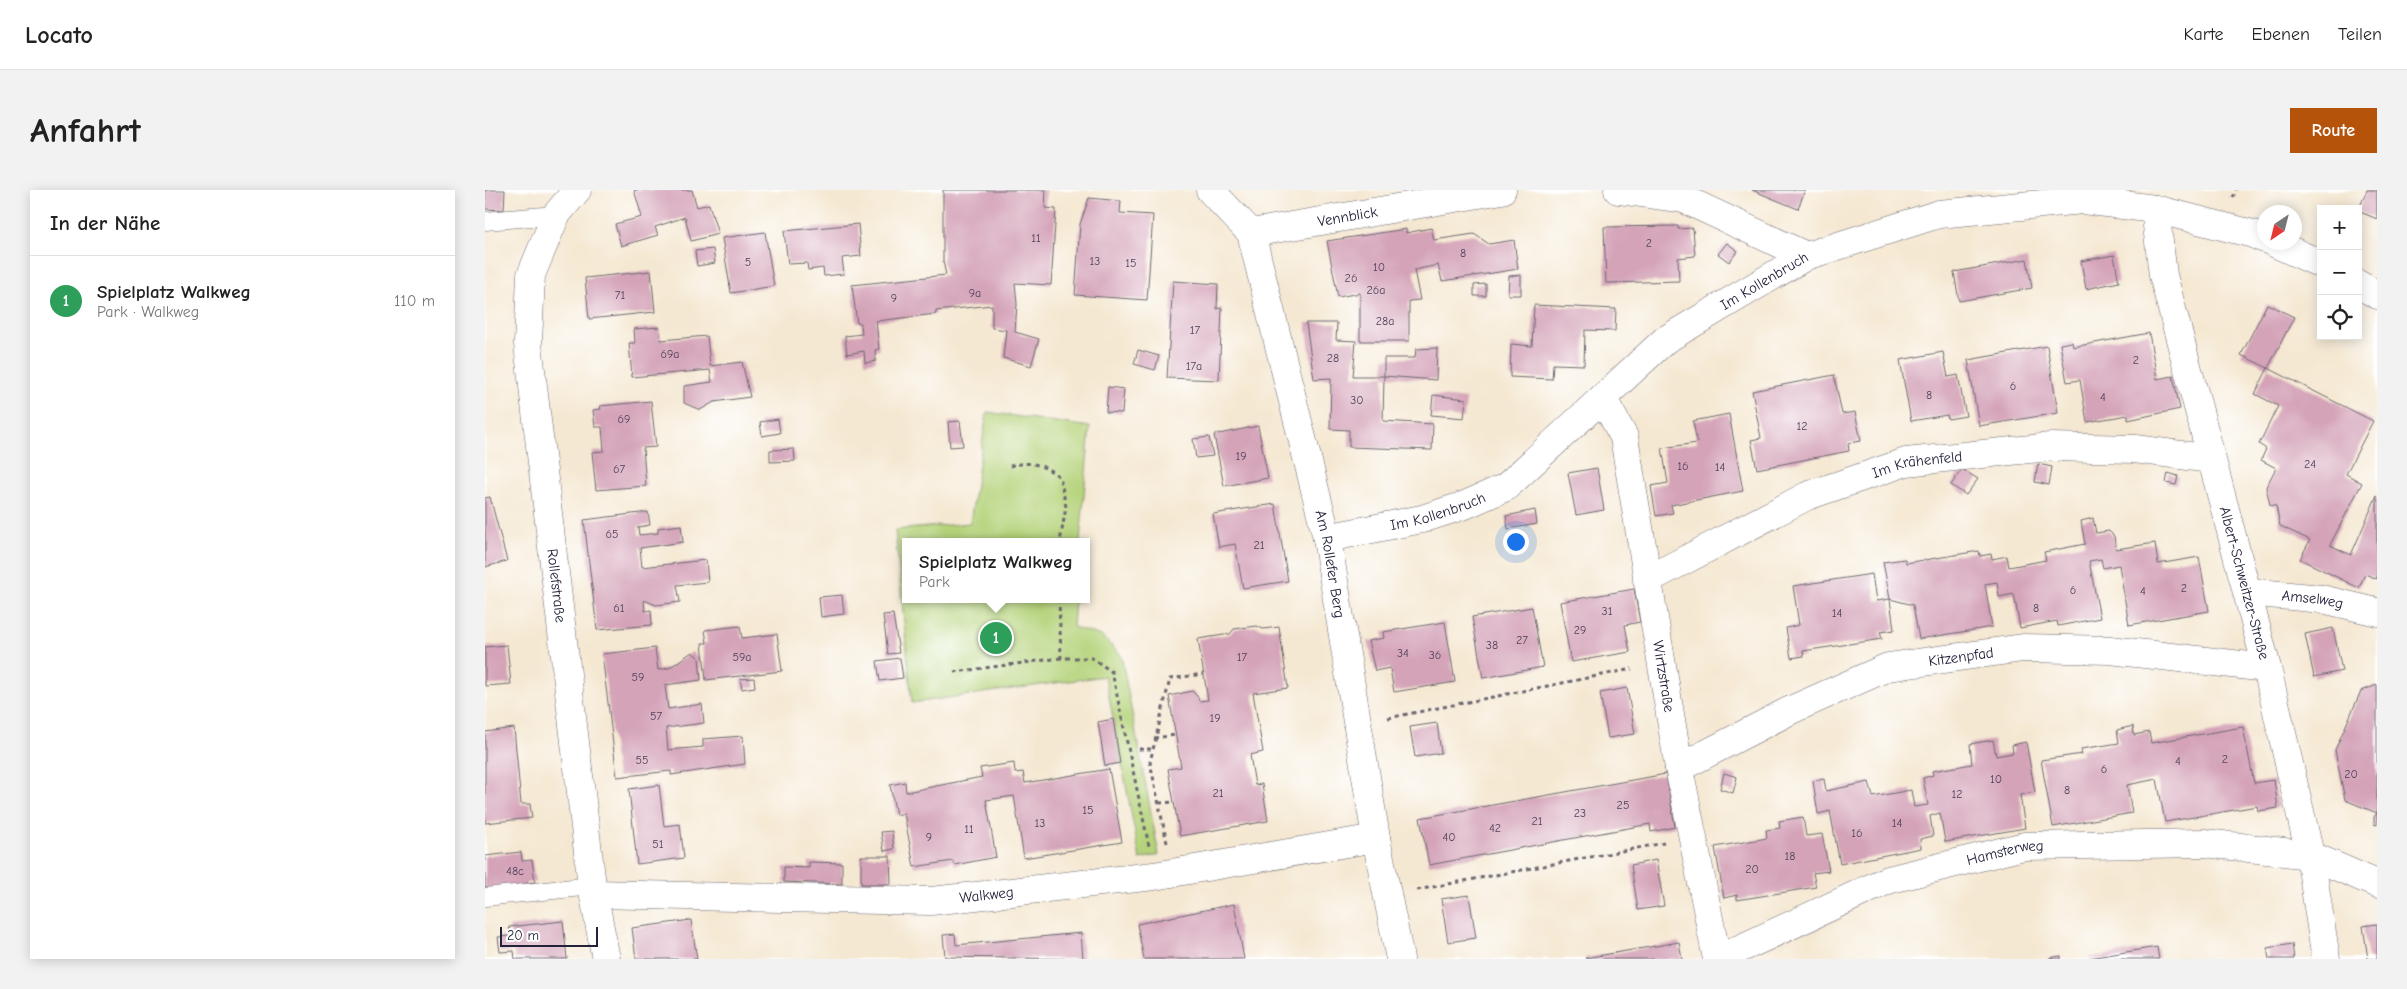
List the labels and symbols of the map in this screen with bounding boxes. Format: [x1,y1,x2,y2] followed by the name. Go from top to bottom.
[1316,202,1380,230] street label: Vennblick
[2257,205,2302,250] north arrow
[1031,231,1041,245] house number: 11
[1646,236,1652,250] house number: 2
[1460,246,1466,260] house number: 8
[1717,248,1811,314] street label: Im Kollenbruch
[1090,254,1100,268] house number: 13
[745,255,751,269] house number: 5
[1125,256,1137,270] house number: 15
[1373,260,1385,274] house number: 10
[1345,271,1357,285] house number: 26
[1367,283,1385,297] house number: 26a
[969,286,981,300] house number: 9a
[615,288,625,302] house number: 71
[891,291,897,305] house number: 9
[1376,314,1394,328] house number: 28a
[1190,323,1201,337] house number: 17
[660,347,680,361] house number: 69a
[1327,351,1339,365] house number: 28
[2133,353,2139,367] house number: 2
[1186,359,1202,373] house number: 17a
[2010,379,2016,393] house number: 6
[1926,388,1932,402] house number: 8
[2100,390,2106,404] house number: 4
[1350,393,1364,407] house number: 30
[618,412,630,426] house number: 69
[1796,419,1808,433] house number: 12
[1870,447,1963,482] street label: Im Krähenfeld
[1235,449,1247,463] house number: 19
[2304,457,2316,471] house number: 24
[1677,459,1689,473] house number: 16
[1715,460,1725,474] house number: 14
[613,462,625,476] house number: 67
[1388,488,1488,534] street label: Im Kollenbruch
[2216,504,2273,662] street label: Albert-Schweitzer-Straße
[1311,508,1349,619] street label: Am Rollefer Berg
[605,527,619,541] house number: 65
[1503,529,1529,555] your location
[1253,538,1265,552] house number: 21
[543,548,570,624] street label: Rollefstraße
[2181,581,2187,595] house number: 2
[2070,583,2076,597] house number: 6
[2140,584,2146,598] house number: 4
[2281,586,2345,613] street label: Amselweg
[613,601,625,615] house number: 61
[2033,601,2039,615] house number: 8
[1602,604,1613,618] house number: 31
[1832,606,1842,620] house number: 14
[980,619,1012,657] pin: 1
[1574,623,1586,637] house number: 29
[1516,633,1528,647] house number: 27
[1486,638,1498,652] house number: 38
[1649,639,1679,714] street label: Wirtzstraße
[1927,643,1995,670] street label: Kitzenpfad
[1397,646,1409,660] house number: 34
[1429,648,1441,662] house number: 36
[732,650,752,664] house number: 59a
[1237,650,1248,664] house number: 17
[632,670,644,684] house number: 59
[650,709,662,723] house number: 57
[1209,711,1221,725] house number: 19
[2222,752,2228,766] house number: 2
[635,753,649,767] house number: 55
[2175,754,2181,768] house number: 4
[2101,762,2107,776] house number: 6
[2344,767,2358,781] house number: 20
[1990,772,2002,786] house number: 10
[2064,783,2070,797] house number: 8
[1212,786,1224,800] house number: 21
[1951,787,1963,801] house number: 12
[1617,798,1629,812] house number: 25
[1082,803,1094,817] house number: 15
[1574,806,1586,820] house number: 23
[1531,814,1543,828] house number: 21
[1035,816,1045,830] house number: 13
[1892,816,1902,830] house number: 14
[1489,821,1501,835] house number: 42
[964,822,974,836] house number: 11
[1851,826,1863,840] house number: 16
[926,830,932,844] house number: 9
[1442,830,1456,844] house number: 40
[1965,836,2044,869] street label: Hamsterweg
[652,837,664,851] house number: 51
[1785,849,1795,863] house number: 18
[1745,862,1759,876] house number: 20
[506,864,524,878] house number: 48c
[959,883,1015,907] street label: Walkweg
[500,924,597,947] scale bar

